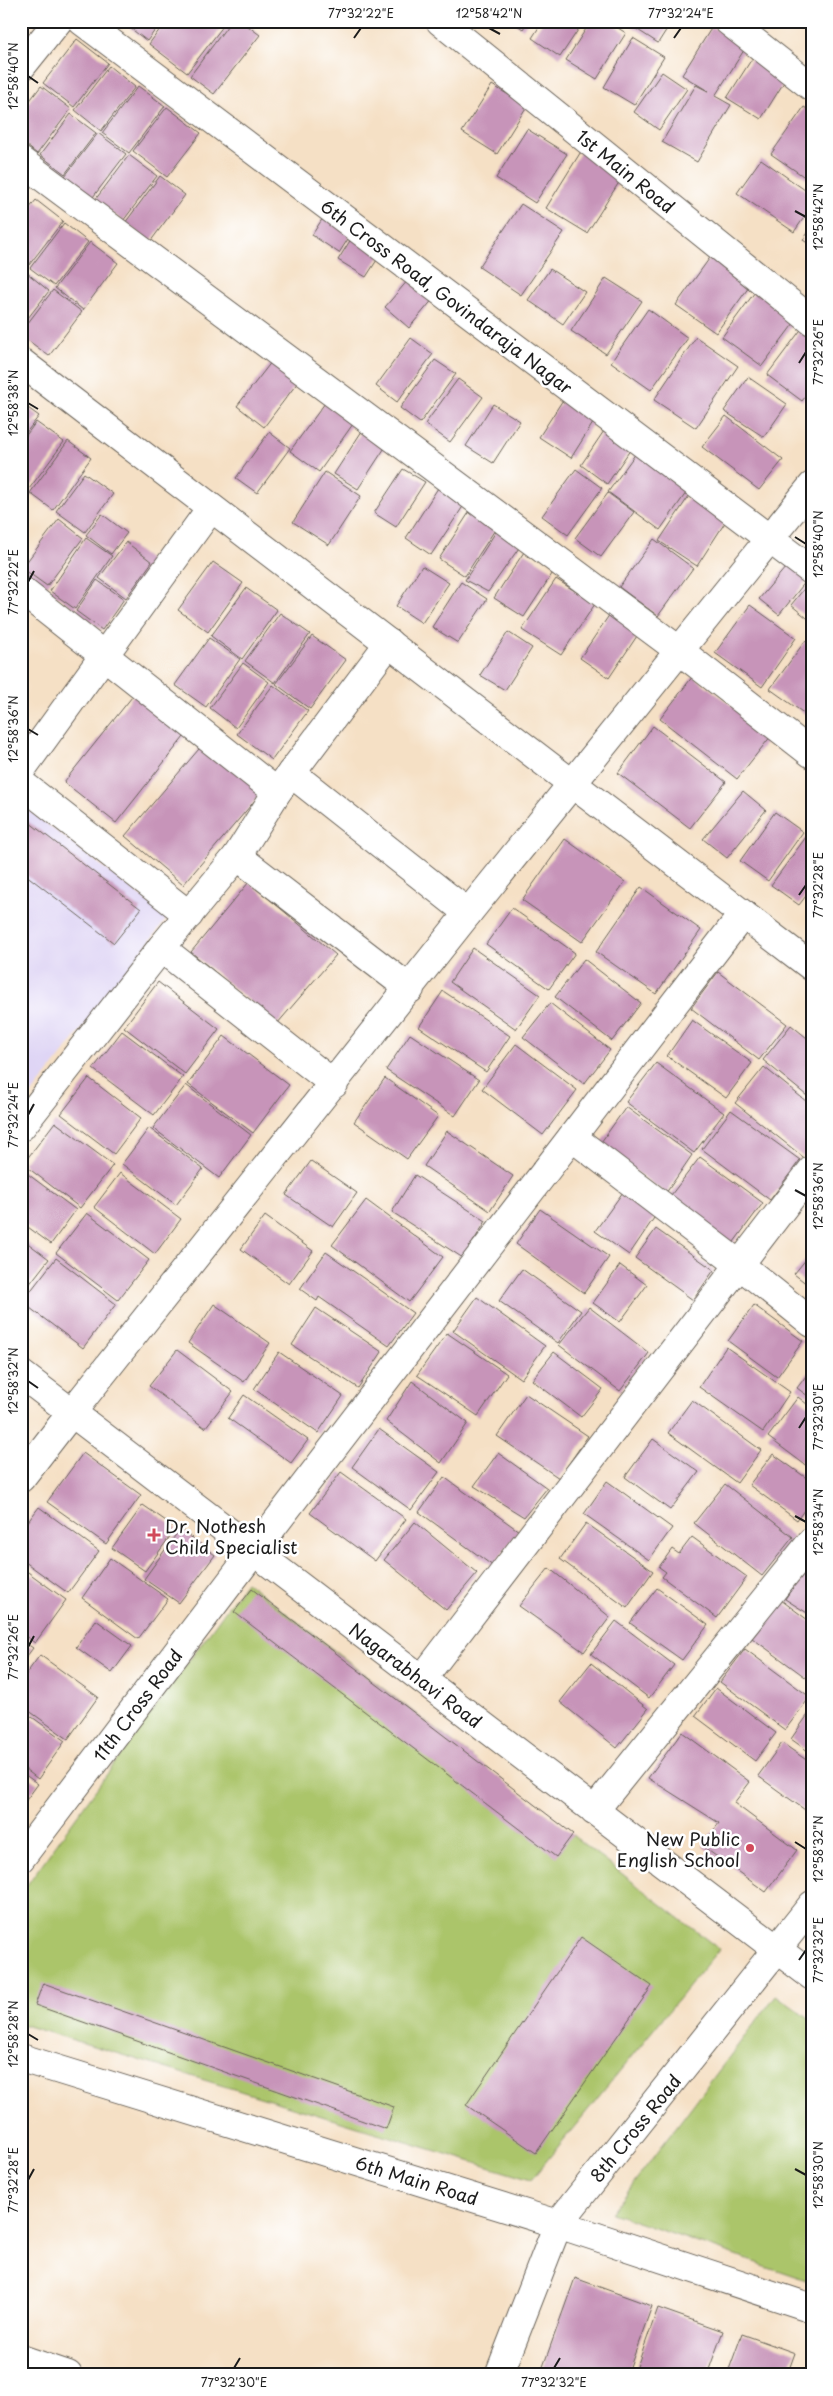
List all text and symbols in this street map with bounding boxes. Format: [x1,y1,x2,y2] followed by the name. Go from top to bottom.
[328,4,394,22] text: 77°32'22"E
[456,4,522,22] text: 12°58'42"N
[648,4,714,22] text: 77°32'24"E
[4,42,22,110] text: 12°58'40"N
[571,123,681,219] street label: 1st Main Road
[809,184,827,250] text: 12°58'42"N
[315,192,579,400] street label: 6th Cross Road, Govindaraja Nagar
[809,319,827,385] text: 77°32'26"E
[4,370,22,436] text: 12°58'38"N
[809,510,827,578] text: 12°58'40"N
[4,549,22,615] text: 77°32'22"E
[4,695,22,763] text: 12°58'36"N
[809,852,827,918] text: 77°32'28"E
[4,1082,22,1148] text: 77°32'24"E
[809,1162,827,1230] text: 12°58'36"N
[4,1347,22,1415] text: 12°58'32"N
[809,1384,827,1450] text: 77°32'30"E
[809,1489,827,1555] text: 12°58'34"N
[165,1512,298,1560] place label: Dr. Nothesh Child Specialist
[147,1528,161,1542] marker: Dr. Nothesh Child Specialist
[4,1614,22,1680] text: 77°32'26"E
[344,1616,488,1734] street label: Nagarabhavi Road
[86,1643,188,1767] street label: 11th Cross Road
[809,1815,827,1883] text: 12°58'32"N
[617,1825,740,1873] place label: New Public English School
[744,1842,756,1854] marker: New Public English School
[809,1917,827,1983] text: 77°32'32"E
[4,2000,22,2068] text: 12°58'28"N
[583,2068,687,2188] street label: 8th Cross Road
[809,2141,827,2209] text: 12°58'30"N
[4,2147,22,2213] text: 77°32'28"E
[352,2148,482,2212] street label: 6th Main Road
[201,2373,267,2391] text: 77°32'30"E
[521,2373,587,2391] text: 77°32'32"E

